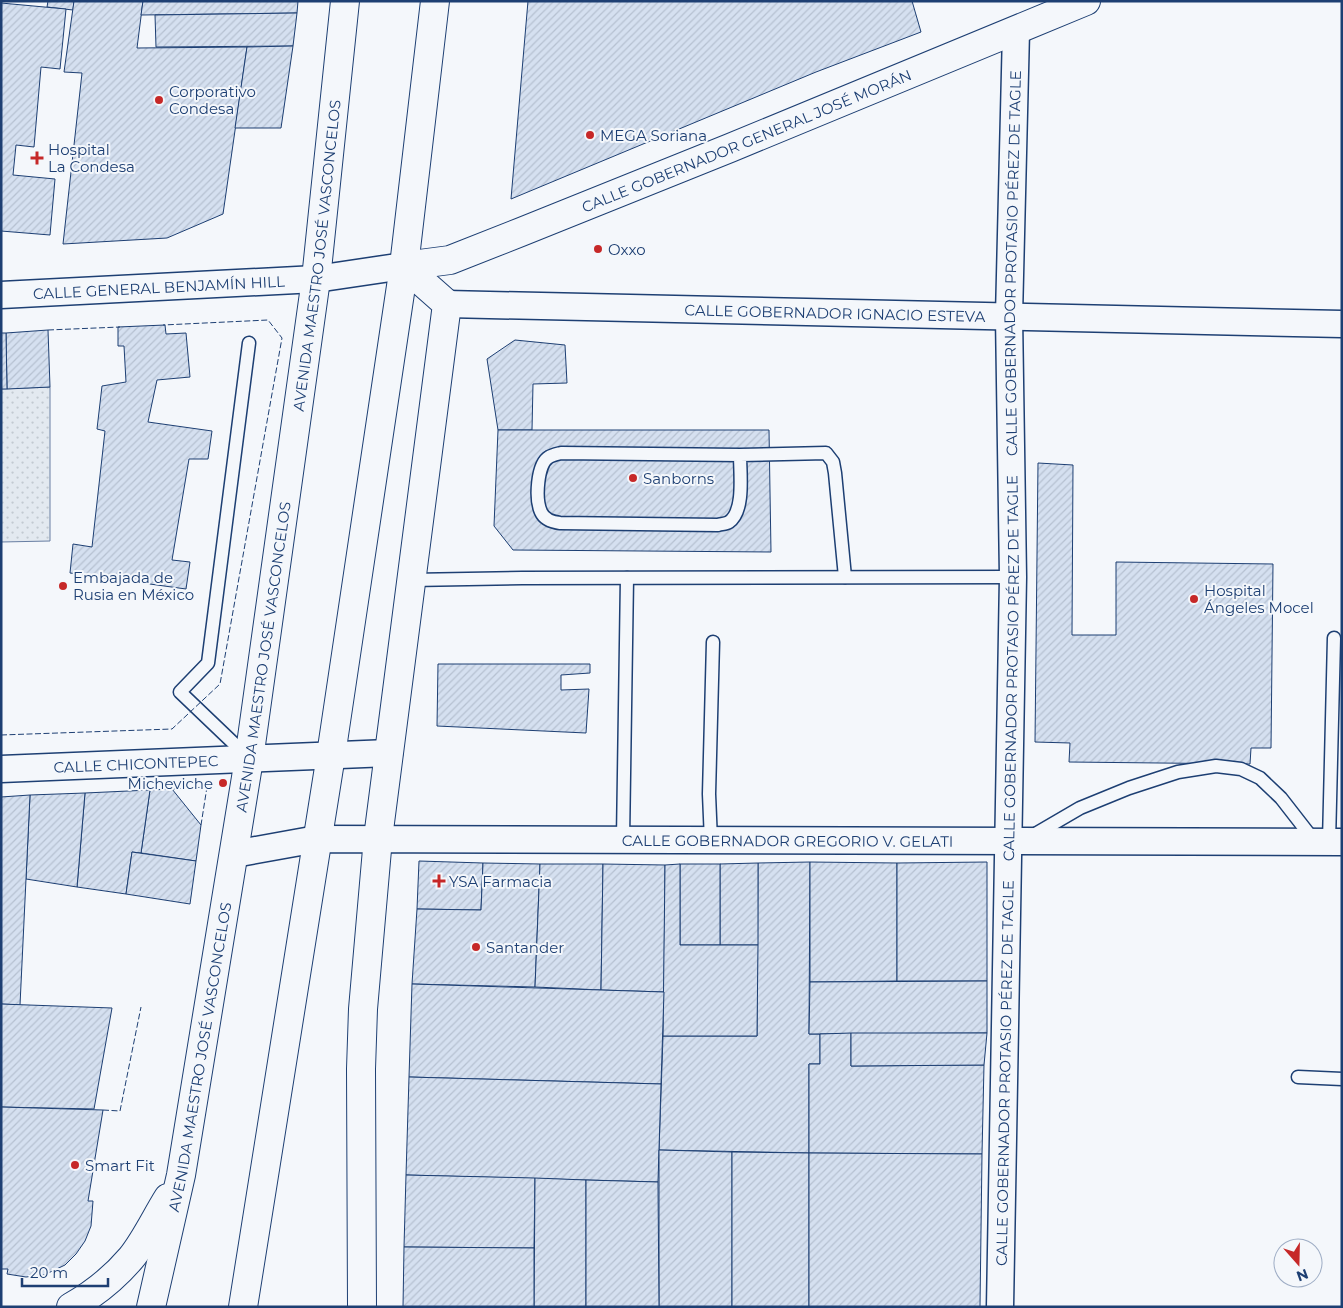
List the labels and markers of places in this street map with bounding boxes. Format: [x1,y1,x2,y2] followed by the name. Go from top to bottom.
[169,82,256,118] place label: Corporativo Condesa
[153,94,165,106] marker: Corporativo Condesa
[600,126,707,145] place label: MEGA Soriana
[584,129,596,141] marker: MEGA Soriana
[48,140,135,176] place label: Hospital La Condesa
[30,151,44,165] marker: Hospital La Condesa
[608,240,646,259] place label: Oxxo
[592,243,604,255] marker: Oxxo
[643,469,714,488] place label: Sanborns
[627,472,639,484] marker: Sanborns
[73,568,194,604] place label: Embajada de Rusia en México
[57,580,69,592] marker: Embajada de Rusia en México
[1204,581,1314,617] place label: Hospital Ángeles Mocel
[1188,593,1200,605] marker: Hospital Ángeles Mocel
[128,774,213,793] place label: Micheviche
[217,777,229,789] marker: Micheviche
[449,872,552,891] place label: YSA Farmacia
[433,875,445,887] marker: YSA Farmacia
[486,938,564,957] place label: Santander
[470,941,482,953] marker: Santander
[85,1156,155,1175] place label: Smart Fit
[69,1159,81,1171] marker: Smart Fit

